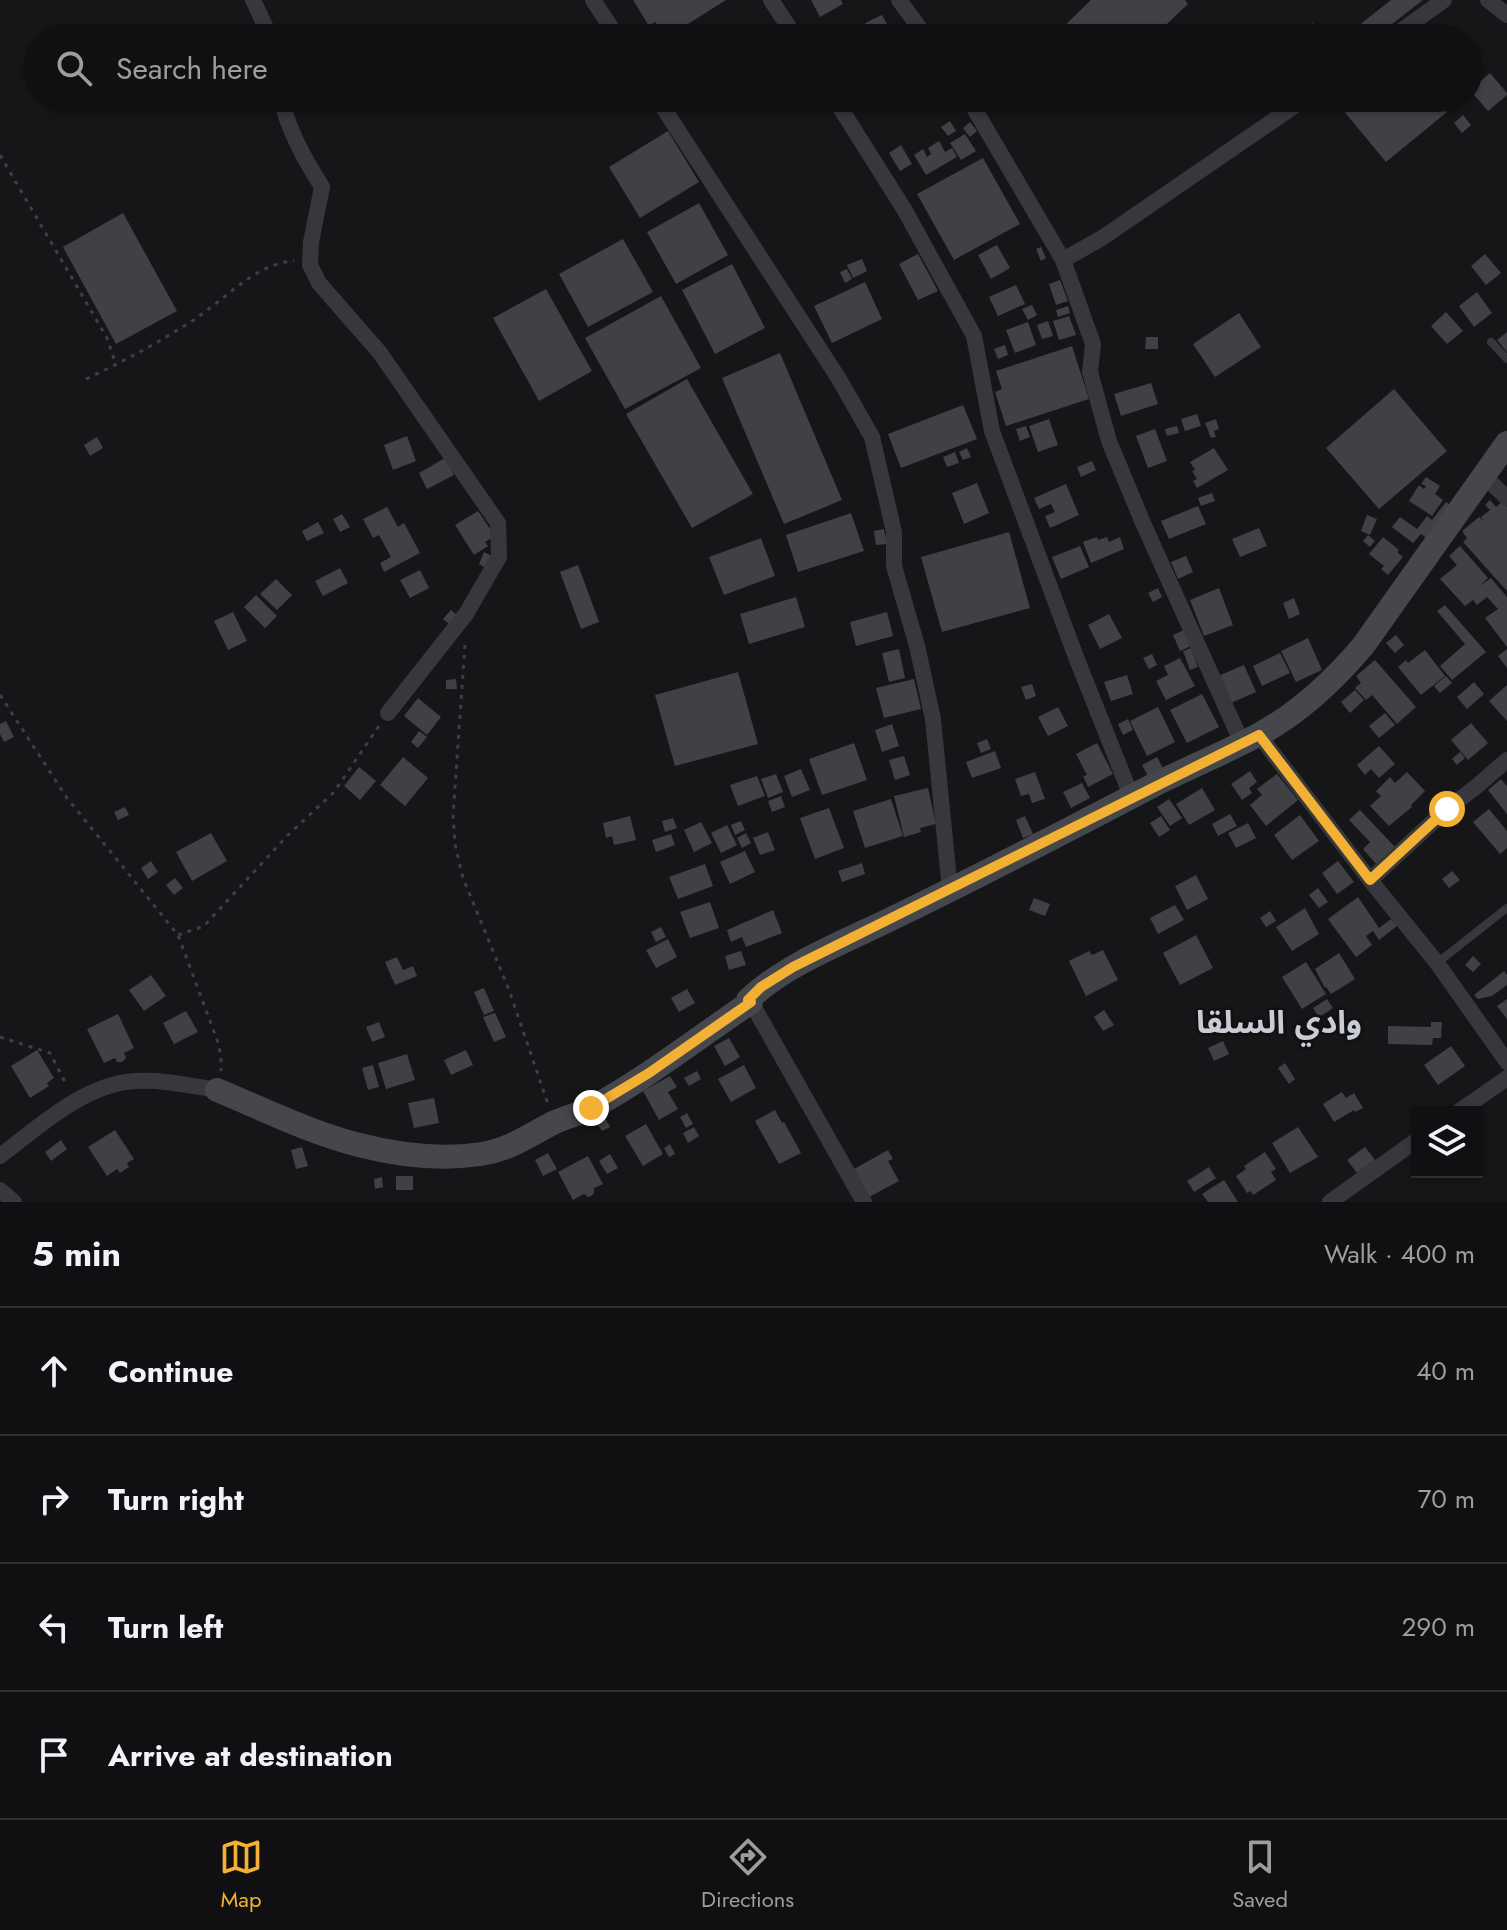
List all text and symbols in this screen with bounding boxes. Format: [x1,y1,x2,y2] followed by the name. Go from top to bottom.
[24,24,1483,112] search box
[52,46,96,90] icon: search
[116,47,268,90] text: Search here
[1429,791,1465,827] route start
[1196,999,1362,1047] district label: وادي السلقا
[573,1090,609,1126] route end
[1411,1106,1483,1178] map controls
[1411,1106,1483,1178] button: layers
[32,1230,121,1279] text: 5 min
[1324,1235,1475,1273] text: Walk · 400 m
[32,1349,76,1393] icon: ahead
[108,1350,234,1393] text: Continue
[1416,1352,1475,1390] text: 40 m
[32,1477,76,1521] icon: right
[108,1478,244,1521] text: Turn right
[1418,1480,1475,1518] text: 70 m
[32,1605,76,1649] icon: left
[108,1606,223,1649] text: Turn left
[1402,1608,1475,1646] text: 290 m
[32,1733,76,1777] icon: arrive
[108,1734,393,1777] text: Arrive at destination
[219,1835,263,1915] tab: Map
[701,1835,794,1915] tab: Directions
[1232,1835,1288,1915] tab: Saved

